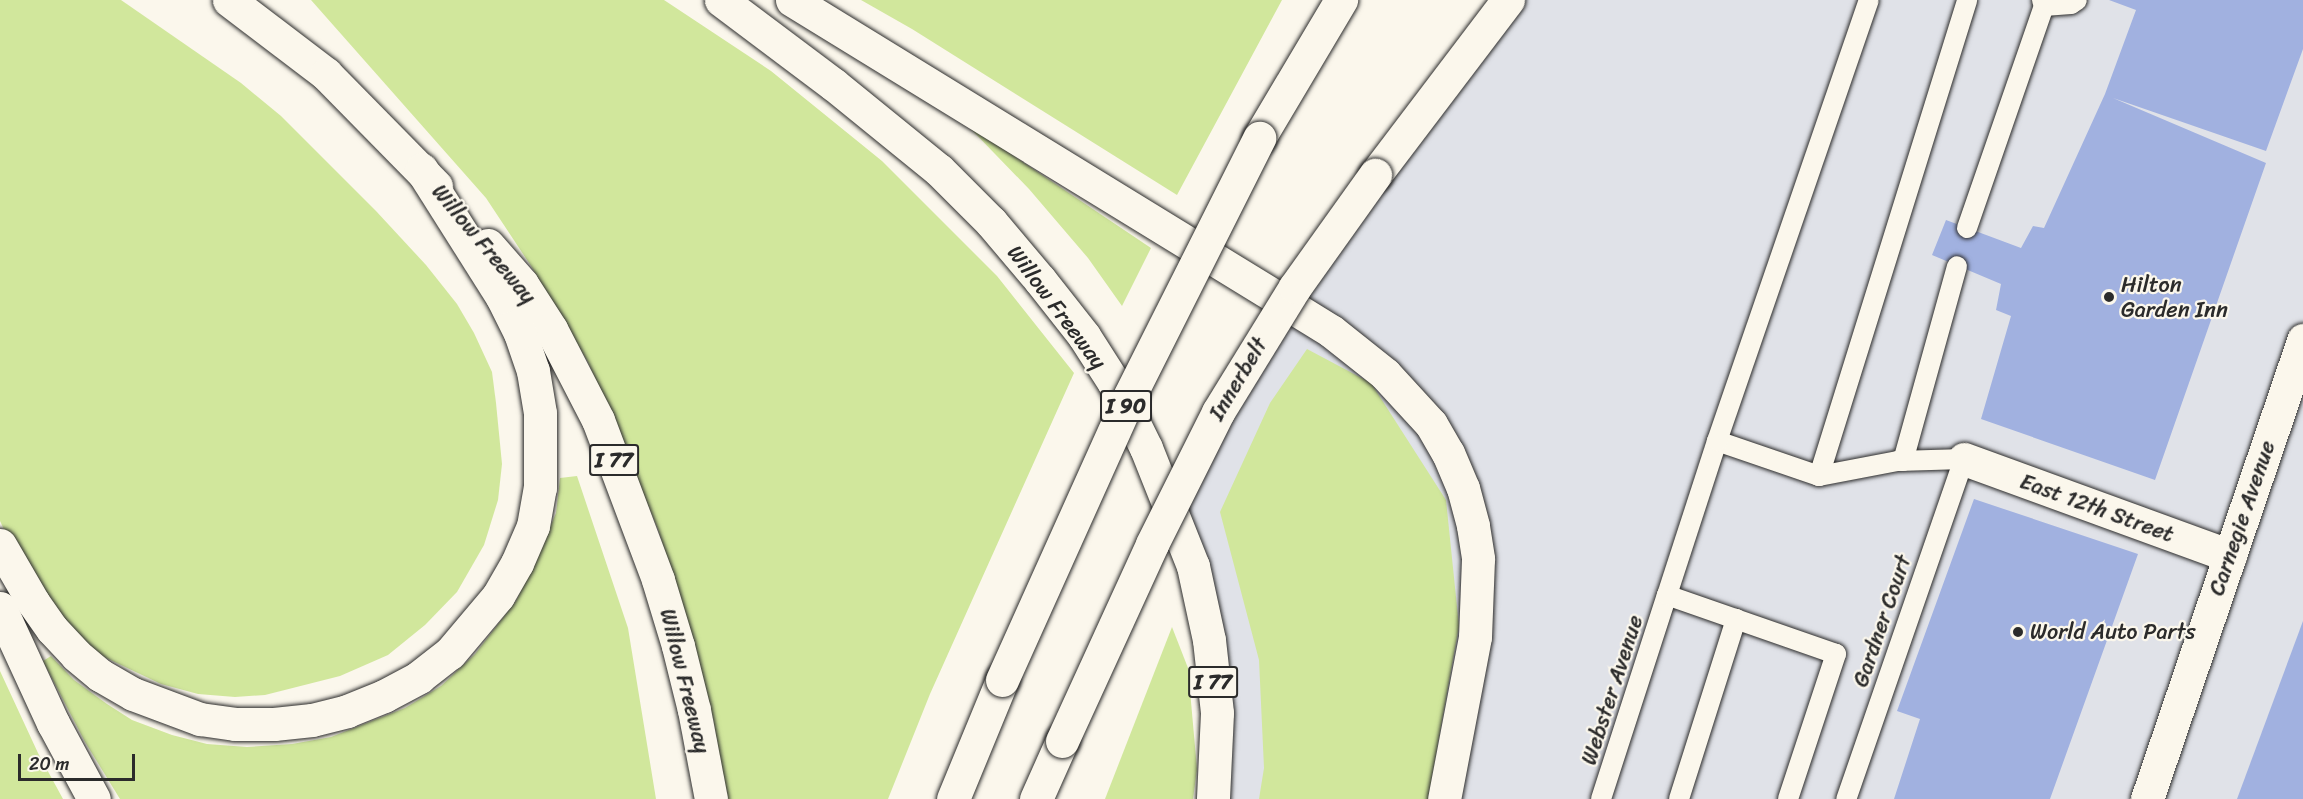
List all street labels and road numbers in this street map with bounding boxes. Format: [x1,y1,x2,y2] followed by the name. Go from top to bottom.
[426,179,542,309] street label: Willow Freeway
[1002,240,1112,374] street label: Willow Freeway
[1203,333,1273,425] street label: Innerbelt
[1099,388,1153,424] road number: I 90
[2203,437,2281,599] street label: Carnegie Avenue
[588,442,640,478] road number: I 77
[2017,468,2177,548] street label: East 12th Street
[1847,551,1917,691] street label: Gardner Court
[654,606,716,756] street label: Willow Freeway
[1575,612,1649,768] street label: Webster Avenue
[1188,664,1238,700] road number: I 77

